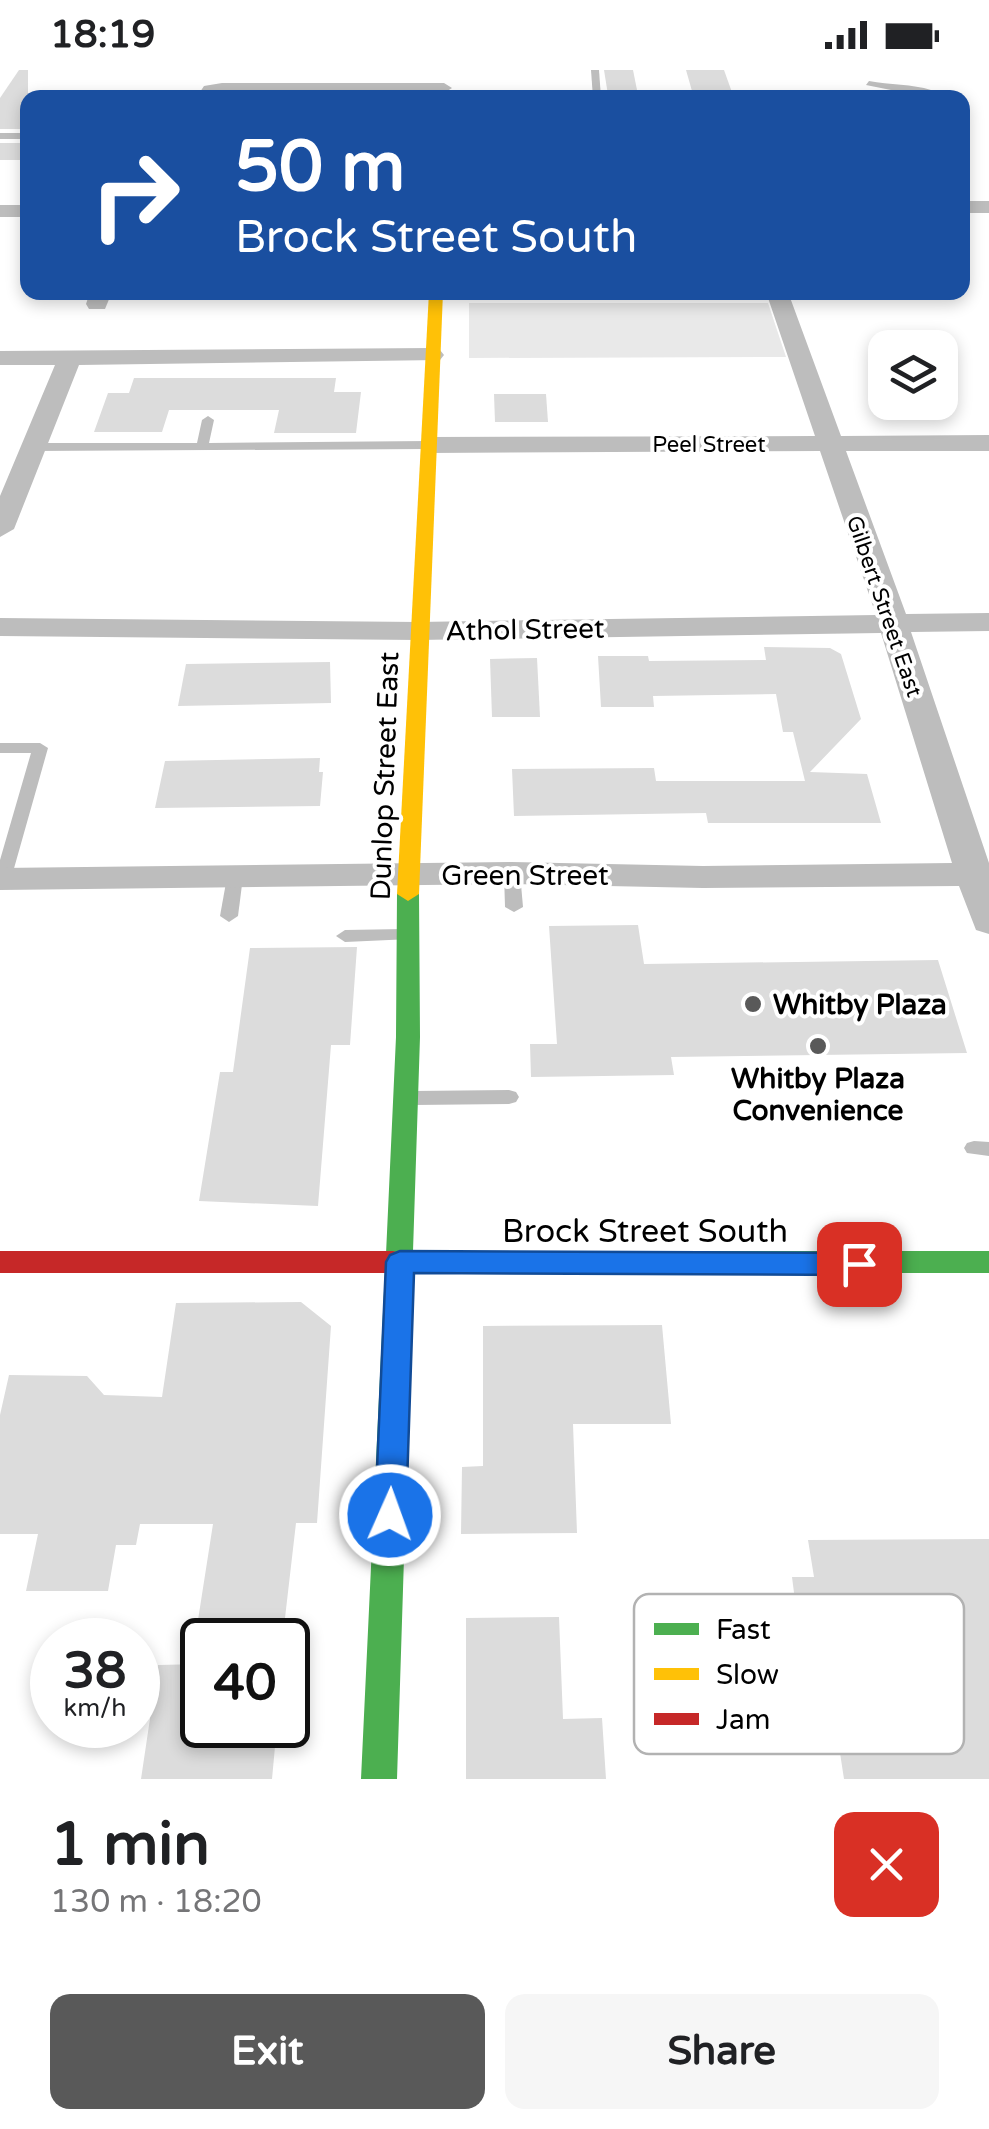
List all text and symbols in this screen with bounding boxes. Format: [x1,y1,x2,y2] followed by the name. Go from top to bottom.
[50,12,155,58] text: 18:19
[235,126,405,210] text: 50 m
[70,130,200,260] icon: right
[235,211,637,265] text: Brock Street South
[868,330,958,420] map controls
[868,330,958,420] button: layers
[652,432,766,458] street label: Peel Street
[841,512,927,700] street label: Gilbert Street East
[445,612,605,648] street label: Athol Street
[364,651,406,901] street label: Dunlop Street East
[441,859,609,893] street label: Green Street
[773,988,947,1022] place label: Whitby Plaza
[742,993,764,1015] marker: Whitby Plaza
[807,1035,829,1057] marker: Whitby Plaza Convenience
[731,1062,905,1128] place label: Whitby Plaza Convenience
[502,1213,788,1251] street label: Brock Street South
[817,1222,902,1307] pin
[832,1237,887,1292] icon: arrive
[338,1463,442,1567] position arrow
[634,1594,964,1754] legend
[716,1613,771,1647] text: Fast
[180,1618,310,1748] speed limit sign: 40
[64,1641,126,1701] text: 38
[716,1658,779,1692] text: Slow
[64,1693,126,1723] text: km/h
[716,1703,771,1737] text: Jam
[50,1809,210,1881] text: 1 min
[834,1812,939,1917] button: close
[50,1883,262,1921] text: 130 m · 18:20
[50,1994,485,2109] button: Exit
[505,1994,939,2109] button: Share

